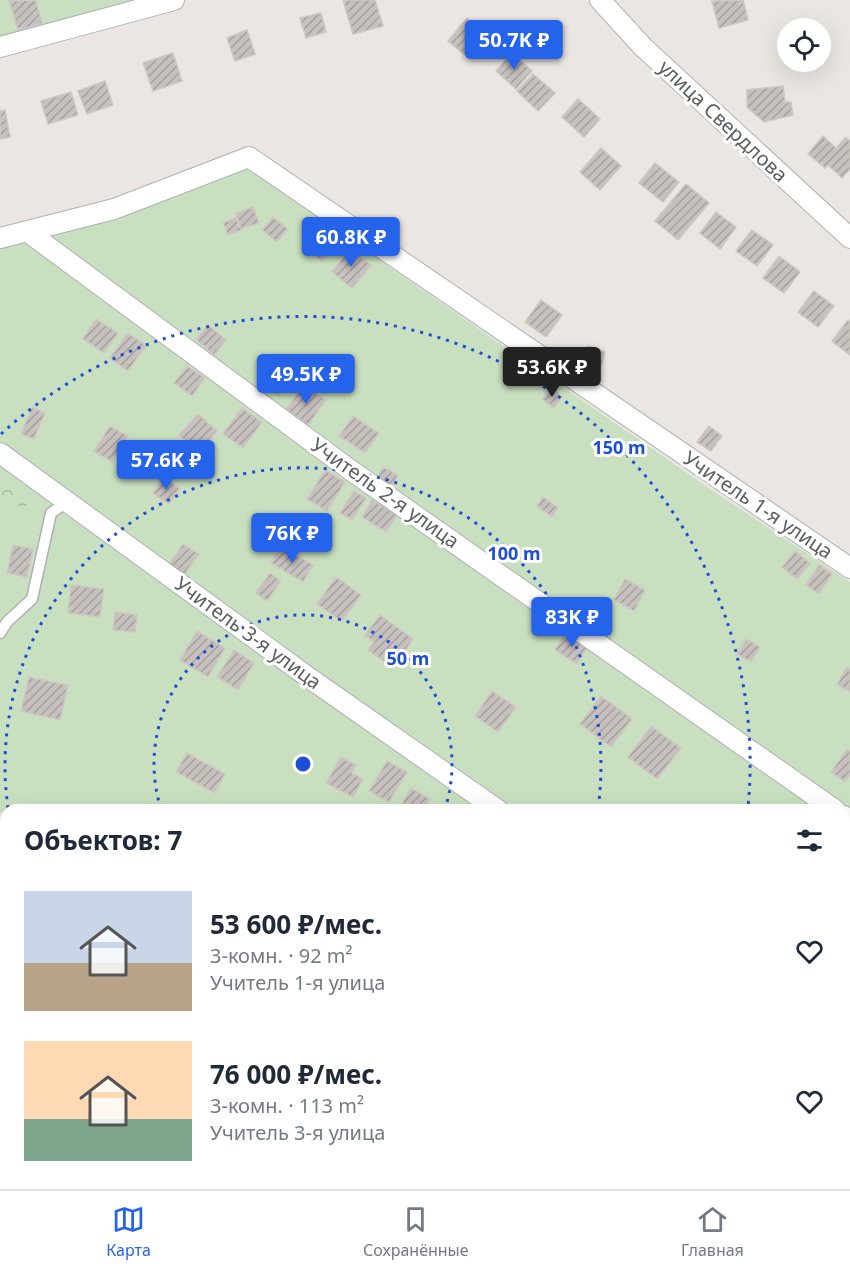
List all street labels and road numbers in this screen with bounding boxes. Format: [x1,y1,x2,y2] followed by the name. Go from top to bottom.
[653,54,794,188] street label: улица Свердлова
[306,431,465,554] street label: Учитель 2-я улица
[678,444,839,565] street label: Учитель 1-я улица
[169,570,327,695] street label: Учитель 3-я улица

